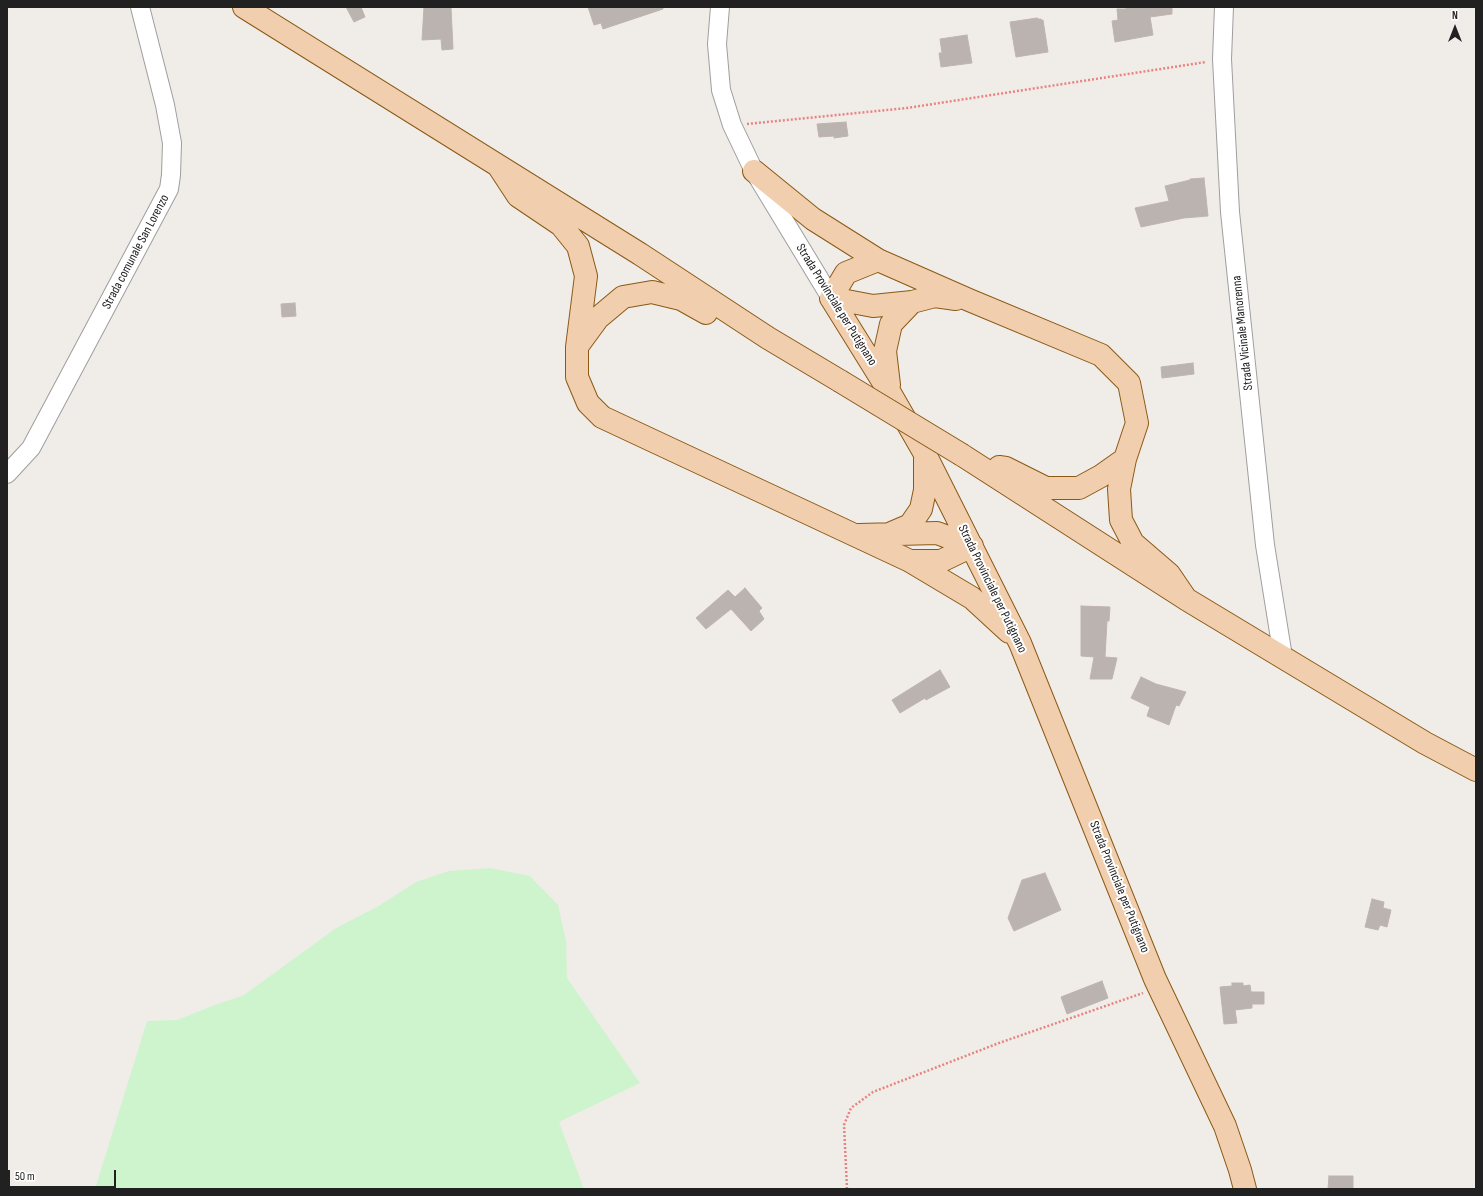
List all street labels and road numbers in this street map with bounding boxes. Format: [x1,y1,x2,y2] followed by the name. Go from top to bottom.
[99,192,173,312] street label: Strada comunale San Lorenzo
[792,241,880,369] street label: Strada Provinciale per Putignano
[1229,275,1257,391] street label: Strada Vicinale Manorenna
[954,522,1030,656] street label: Strada Provinciale per Putignano
[1085,819,1153,955] street label: Strada Provinciale per Putignano

